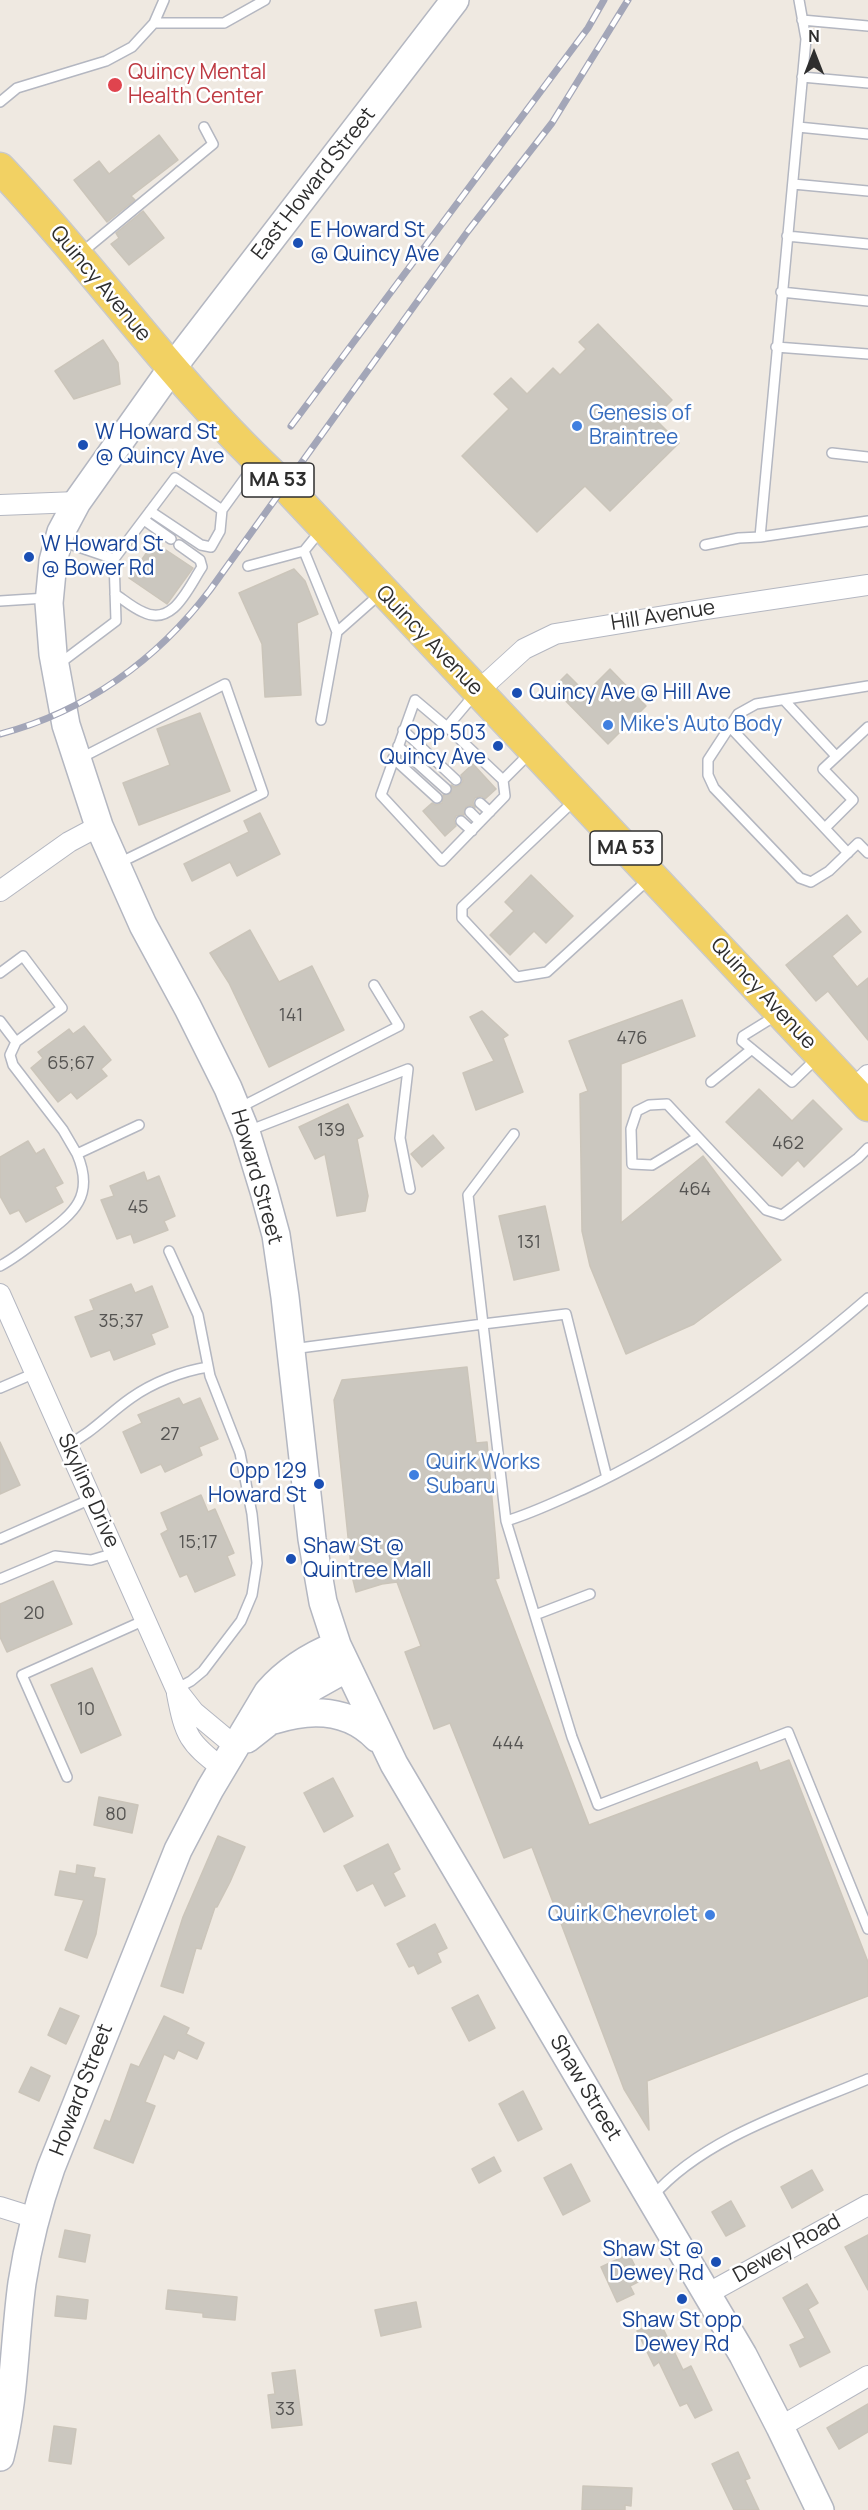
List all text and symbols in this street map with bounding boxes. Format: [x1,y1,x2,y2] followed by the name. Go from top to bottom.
[784,24,844,84] north arrow
[808,25,820,47] text: N
[128,60,267,110] place label: Quincy Mental Health Center
[106,76,124,94] marker: Quincy Mental Health Center
[247,103,381,265] street label: East Howard Street
[310,218,440,268] place label: E Howard St @ Quincy Ave
[44,221,156,347] street label: Quincy Avenue
[291,236,305,250] marker: E Howard St @ Quincy Ave
[589,401,691,451] place label: Genesis of Braintree
[570,419,584,433] marker: Genesis of Braintree
[95,420,225,470] place label: W Howard St @ Quincy Ave
[76,438,90,452] marker: W Howard St @ Quincy Ave
[242,463,314,497] road number: MA 53
[41,532,164,582] place label: W Howard St @ Bower Rd
[22,550,36,564] marker: W Howard St @ Bower Rd
[370,581,488,701] street label: Quincy Avenue
[609,595,717,637] street label: Hill Avenue
[529,680,731,706] place label: Quincy Ave @ Hill Ave
[510,686,524,700] marker: Quincy Ave @ Hill Ave
[620,712,782,738] place label: Mike's Auto Body
[601,718,615,732] marker: Mike's Auto Body
[380,721,486,771] place label: Opp 503 Quincy Ave
[491,739,505,753] marker: Opp 503 Quincy Ave
[590,831,662,865] road number: MA 53
[705,933,821,1055] street label: Quincy Avenue
[279,1005,303,1027] house number: 141
[617,1028,647,1050] house number: 476
[47,1053,95,1075] house number: 65;67
[225,1107,287,1247] street label: Howard Street
[317,1120,345,1142] house number: 139
[772,1133,804,1155] house number: 462
[679,1179,711,1201] house number: 464
[127,1197,149,1219] house number: 45
[517,1232,541,1254] house number: 131
[99,1311,143,1333] house number: 35;37
[160,1424,180,1446] house number: 27
[52,1430,124,1552] street label: Skyline Drive
[426,1450,540,1500] place label: Quirk Works Subaru
[208,1459,307,1509] place label: Opp 129 Howard St
[407,1468,421,1482] marker: Quirk Works Subaru
[312,1477,326,1491] marker: Opp 129 Howard St
[179,1532,217,1554] house number: 15;17
[303,1534,432,1584] place label: Shaw St @ Quintree Mall
[284,1552,298,1566] marker: Shaw St @ Quintree Mall
[23,1603,45,1625] house number: 20
[77,1699,95,1721] house number: 10
[492,1733,524,1755] house number: 444
[105,1804,127,1826] house number: 80
[548,1902,698,1928] place label: Quirk Chevrolet
[703,1908,717,1922] marker: Quirk Chevrolet
[45,2021,119,2159] street label: Howard Street
[544,2031,626,2145] street label: Shaw Street
[729,2209,845,2289] street label: Dewey Road
[602,2237,704,2287] place label: Shaw St @ Dewey Rd
[709,2255,723,2269] marker: Shaw St @ Dewey Rd
[675,2292,689,2306] marker: Shaw St opp Dewey Rd
[622,2308,742,2358] place label: Shaw St opp Dewey Rd
[275,2399,295,2421] house number: 33

